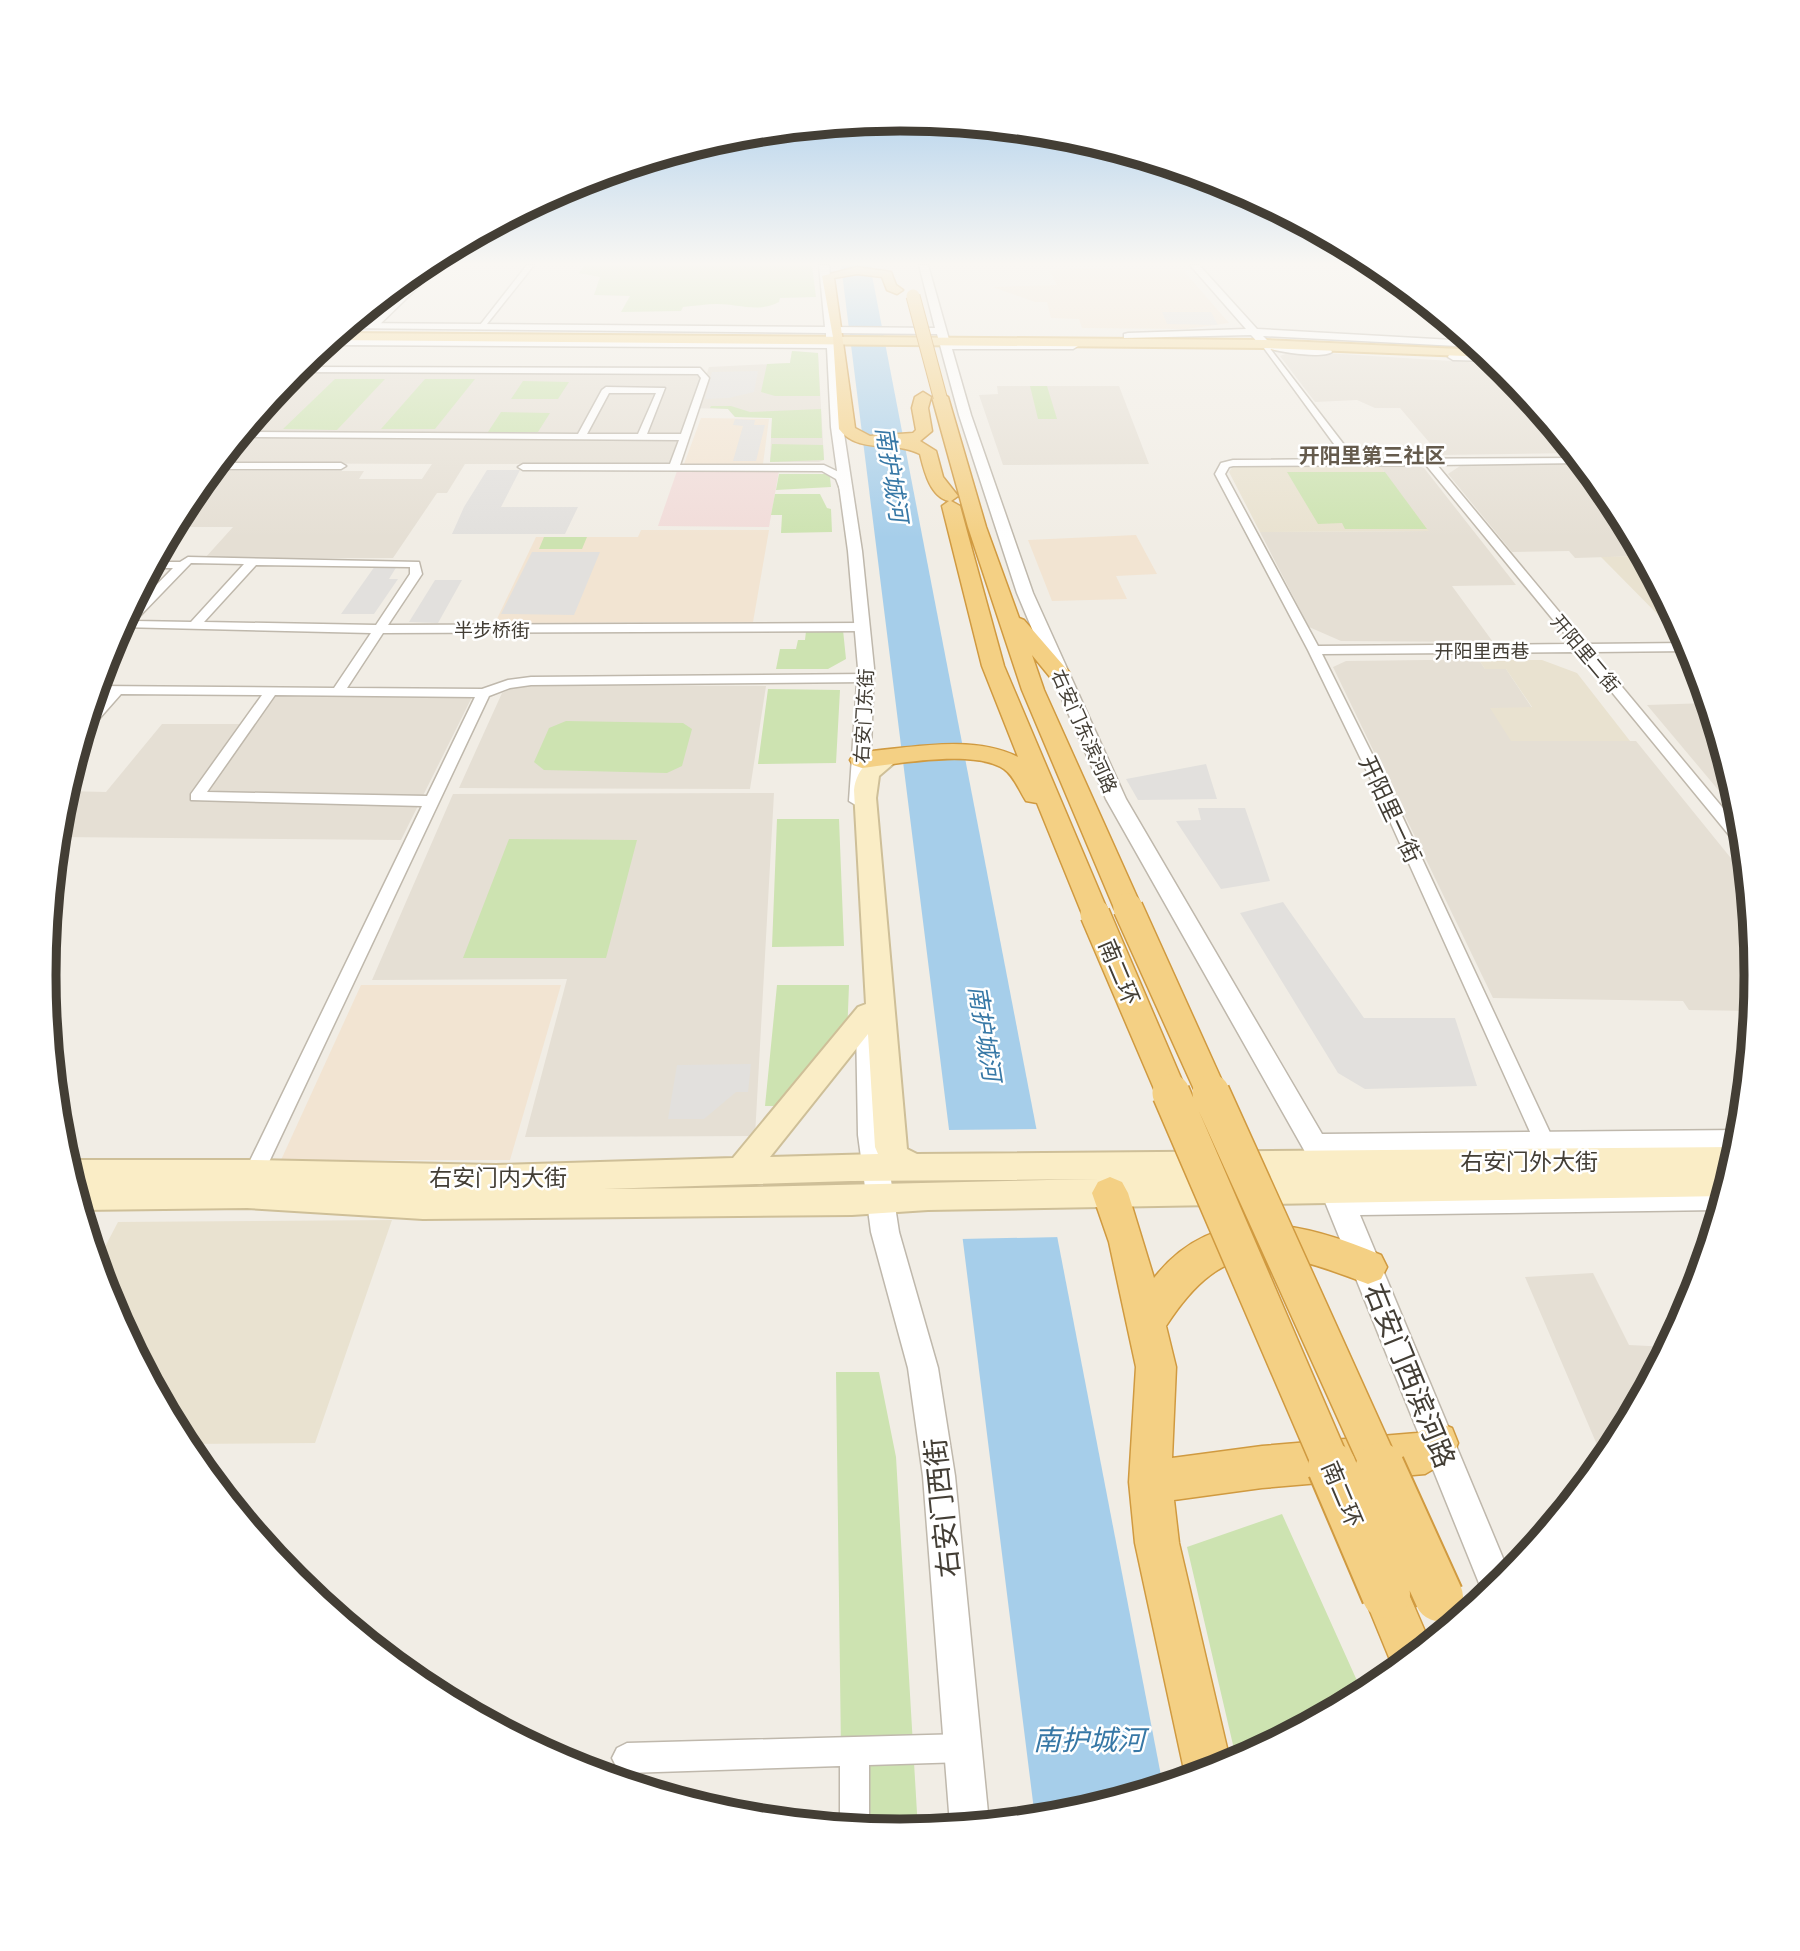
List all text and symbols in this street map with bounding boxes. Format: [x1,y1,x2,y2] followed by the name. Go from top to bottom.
[871,424,915,528] water label: 南护城河
[1299,442,1446,467] district label: 开阳里第三社区
[1547,609,1625,697] street label: 开阳里二街
[454,618,530,641] street label: 半步桥街
[1434,639,1530,662] street label: 开阳里西巷
[1047,666,1123,796] street label: 右安门东滨河路
[849,668,877,764] street label: 右安门东街
[1354,751,1428,867] street label: 开阳里一街
[1094,935,1146,1009] street label: 南二环
[964,983,1008,1087] water label: 南护城河
[1460,1147,1598,1175] street label: 右安门外大街
[429,1163,567,1191] street label: 右安门内大街
[1359,1278,1463,1472] street label: 右安门西滨河路
[917,1437,965,1579] street label: 右安门西街
[1317,1457,1369,1531] street label: 南二环
[1033,1722,1150,1756] water label: 南护城河

